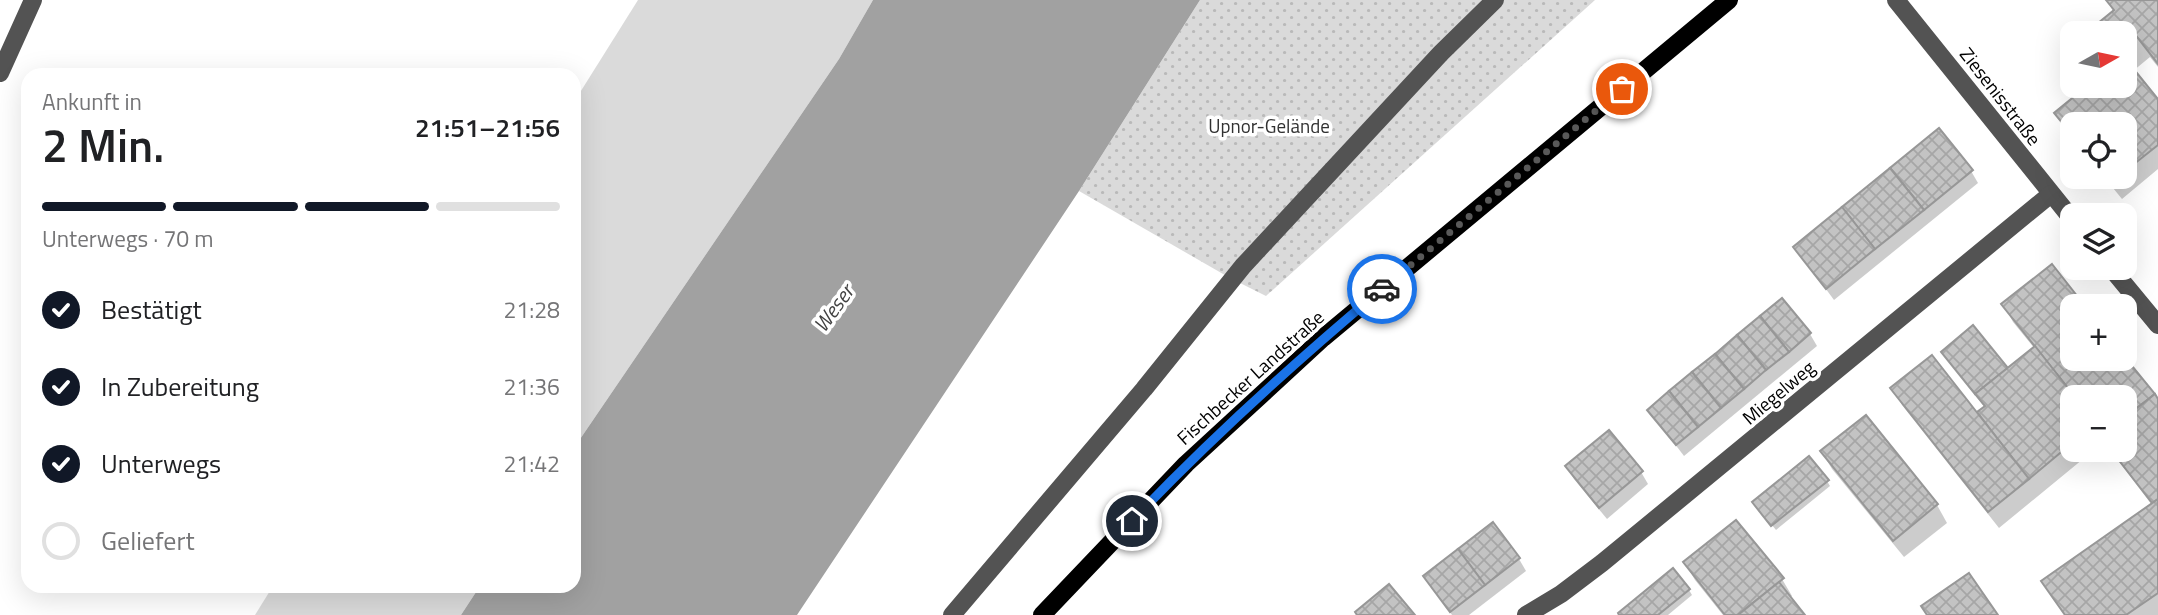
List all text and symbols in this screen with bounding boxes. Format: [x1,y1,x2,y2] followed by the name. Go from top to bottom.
[2060,21,2137,98] north arrow
[2060,21,2137,462] map controls
[1953,41,2049,151] street label: Ziesenisstraße
[1592,59,1652,119] pin
[1603,70,1641,108] icon: bag
[42,84,142,119] text: Ankunft in
[415,108,560,147] text: 21:51–21:56
[42,110,164,180] text: 2 Min.
[1208,111,1330,140] park label: Upnor-Gelände
[2060,112,2137,189] button: locate
[2060,203,2137,280] button: layers
[42,221,213,256] text: Unterwegs · 70 m
[1347,254,1417,324] courier
[1363,270,1401,308] icon: car
[805,276,863,338] water label: Weser
[101,290,202,329] text: Bestätigt
[42,291,80,329] icon: check
[503,292,560,327] text: 21:28
[2060,294,2137,371] button: +
[1170,303,1330,451] street label: Fischbecker Landstraße
[1735,353,1821,431] street label: Miegelweg
[101,367,259,406] text: In Zubereitung
[42,368,80,406] icon: check
[503,369,560,404] text: 21:36
[2060,385,2137,462] button: −
[101,444,221,483] text: Unterwegs
[42,445,80,483] icon: check
[503,446,560,481] text: 21:42
[1102,491,1162,551] pin
[1113,502,1151,540] icon: home
[101,521,195,560] text: Geliefert

